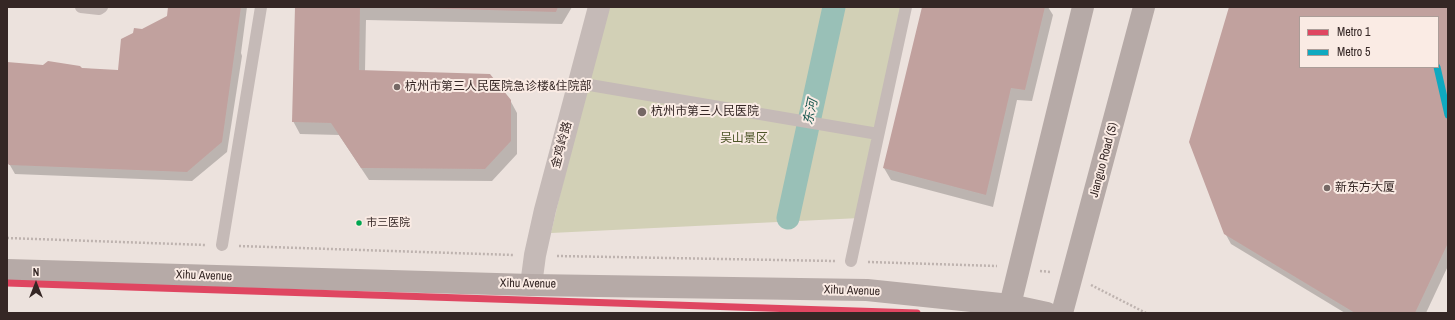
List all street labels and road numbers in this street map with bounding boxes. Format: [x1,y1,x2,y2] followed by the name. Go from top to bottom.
[549,120,575,170] street label: 金鸡岭路
[1087,121,1121,199] street label: Jianguo Road (S)
[176,268,232,284] street label: Xihu Avenue
[500,276,556,292] street label: Xihu Avenue
[824,283,880,299] street label: Xihu Avenue

